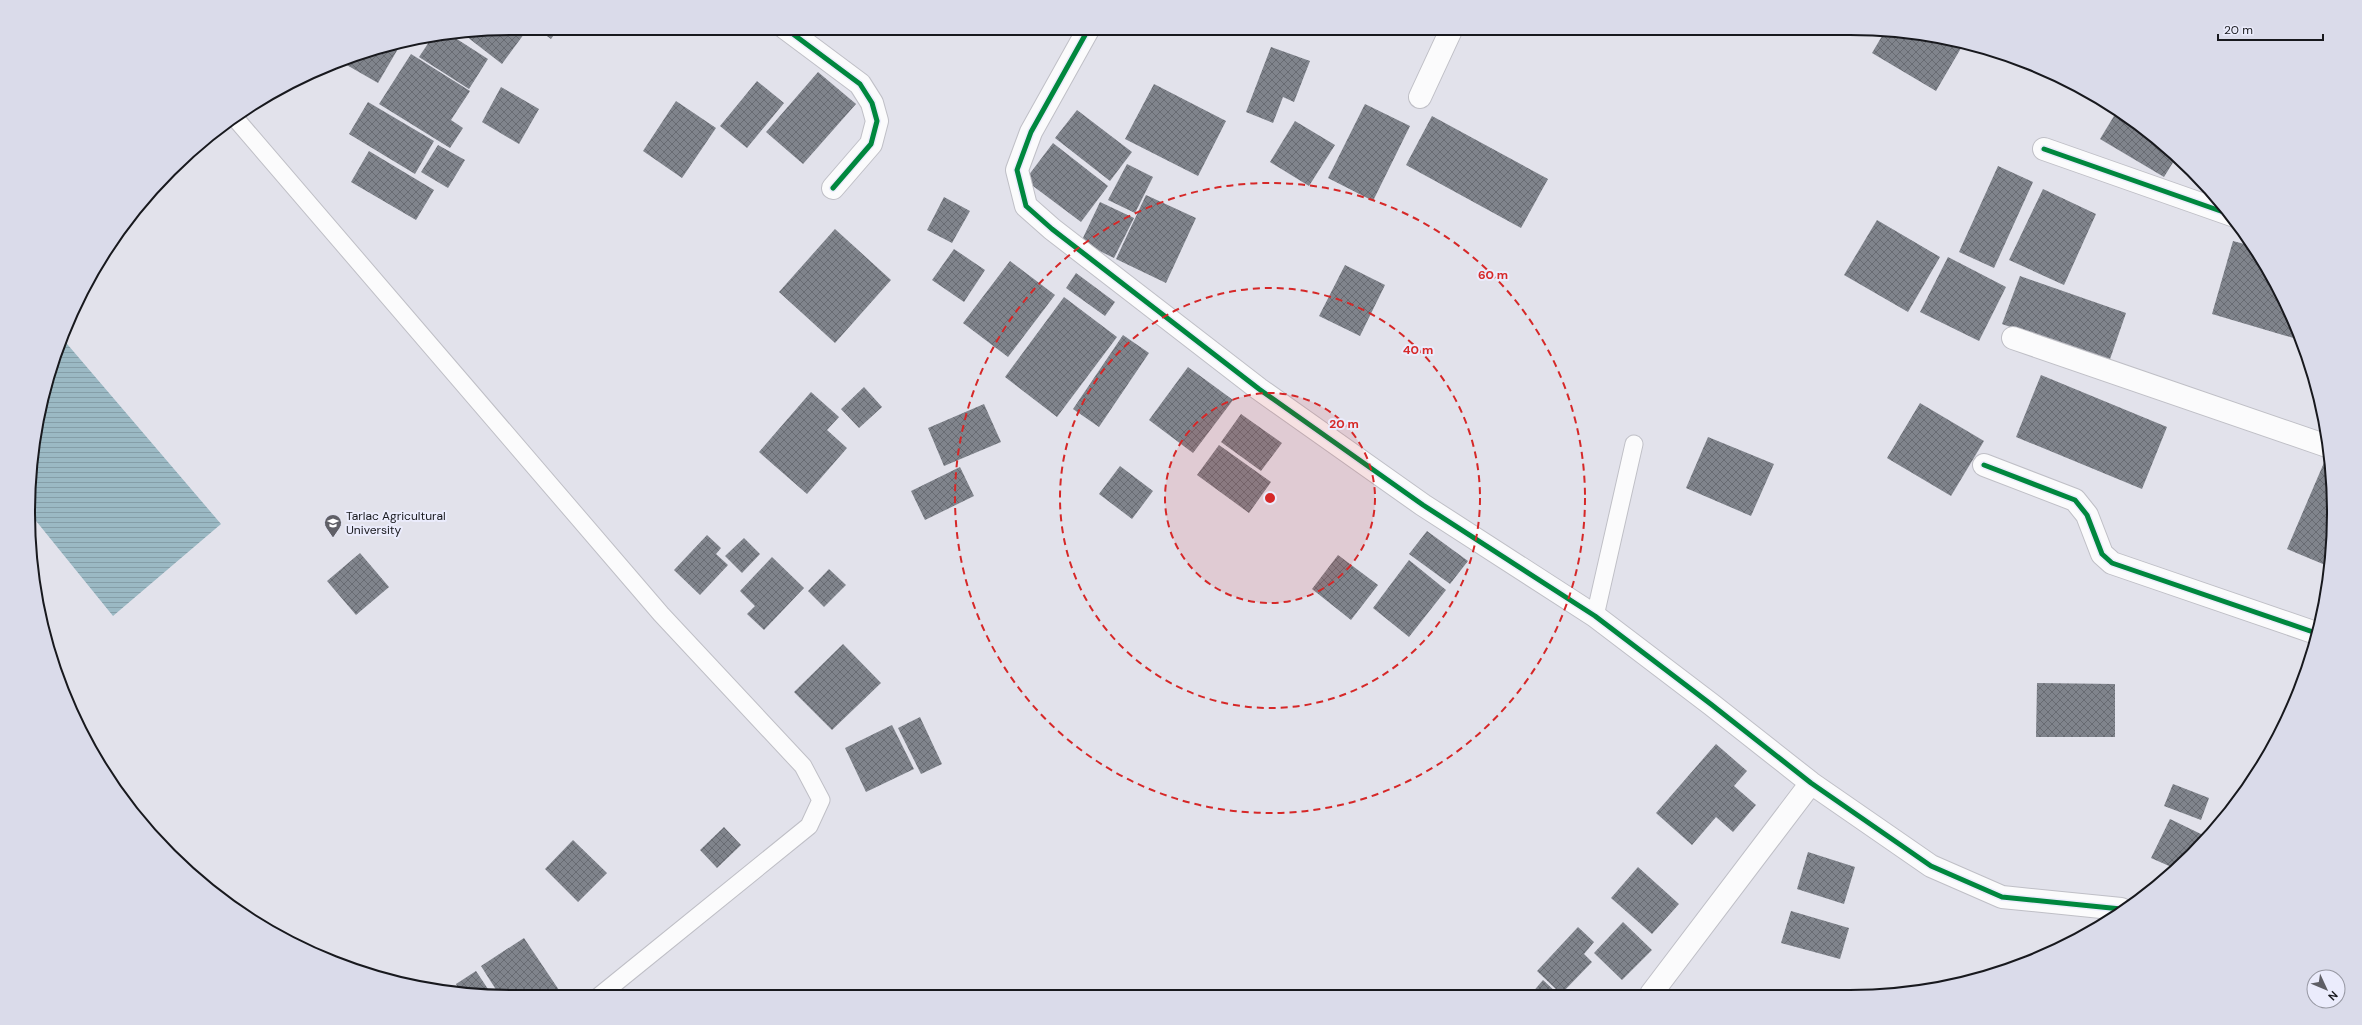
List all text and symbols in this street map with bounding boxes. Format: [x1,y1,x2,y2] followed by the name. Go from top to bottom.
[2218,16,2323,42] scale bar
[2224,22,2253,38] text: 20 m
[1478,267,1508,283] text: 60 m
[1403,342,1433,358] text: 40 m
[1329,416,1359,432] text: 20 m
[1263,491,1277,505] centre of rings
[346,508,446,538] place label: Tarlac Agricultural University
[323,513,343,538] school or university icon: Tarlac Agricultural University
[2306,969,2346,1009] north arrow
[2325,988,2341,1004] text: N

